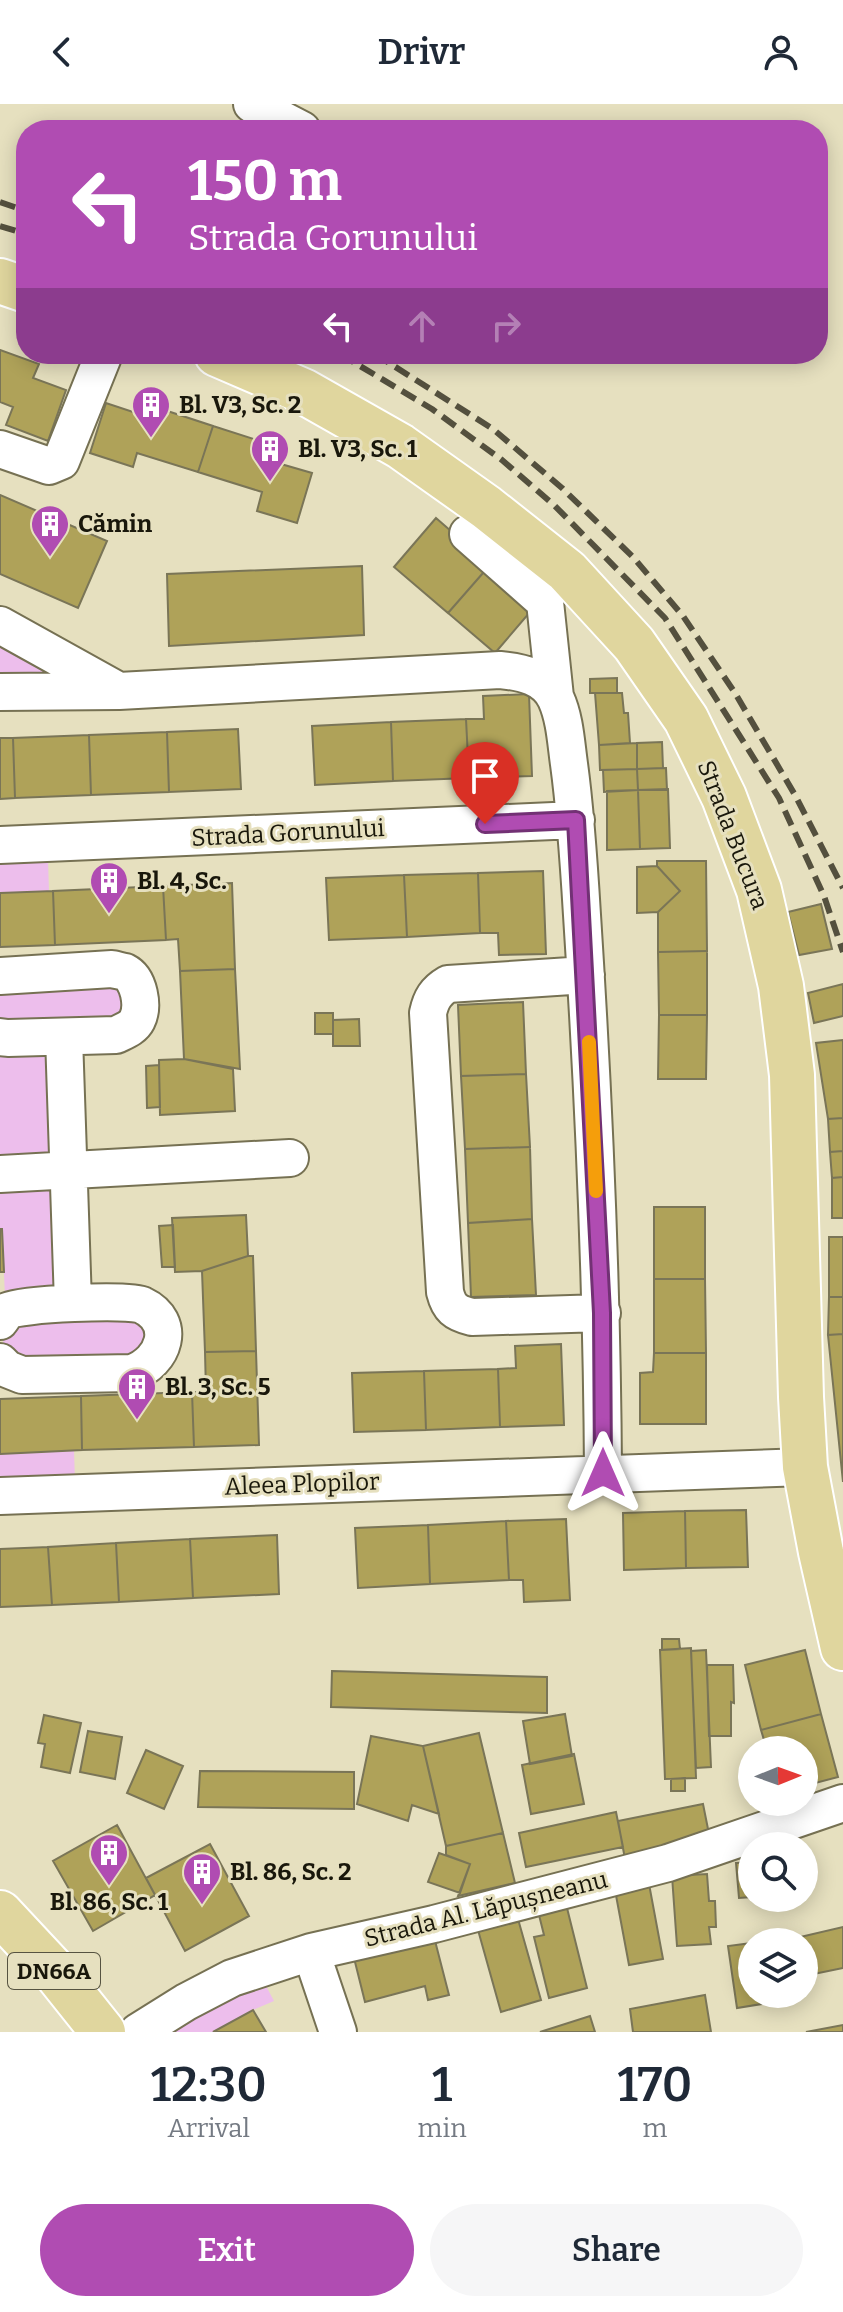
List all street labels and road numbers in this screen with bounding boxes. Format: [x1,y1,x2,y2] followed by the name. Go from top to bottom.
[692,757,774,913] street label: Strada Bucura
[191,814,385,852] street label: Strada Gorunului
[224,1467,380,1501] street label: Aleea Plopilor
[362,1865,611,1954] street label: Strada Al. Lăpușneanu
[8,1953,100,1989] road number: DN66A

